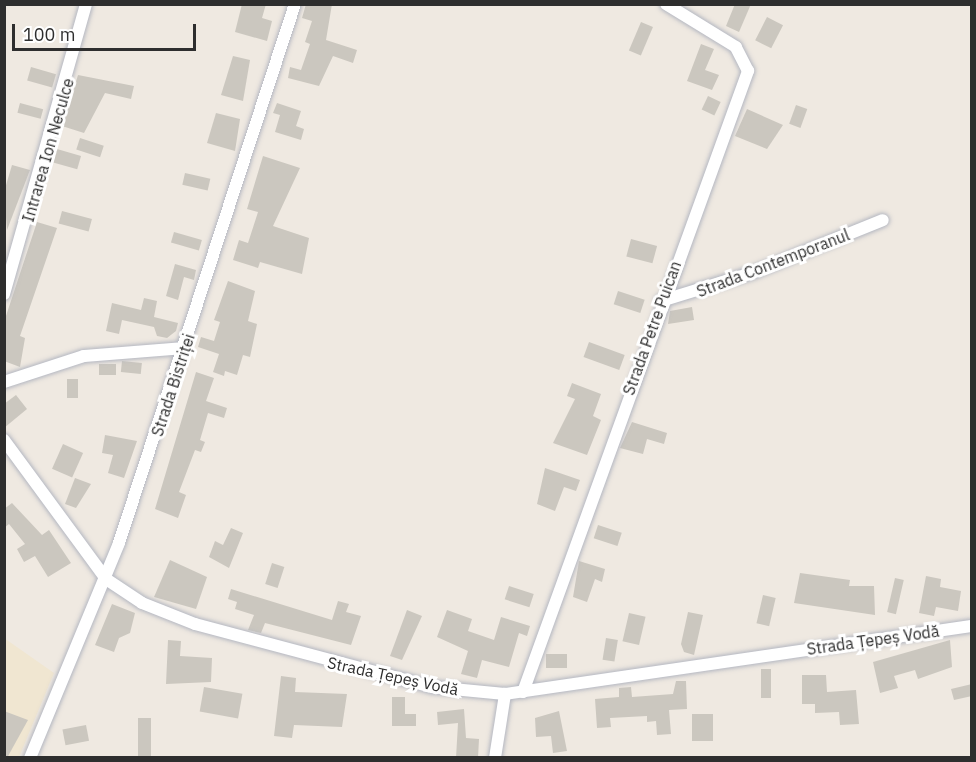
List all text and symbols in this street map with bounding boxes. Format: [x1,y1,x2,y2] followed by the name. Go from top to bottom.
[15,12,200,50] scale bar
[23,23,75,46] text: 100 m
[18,76,78,224] street label: Intrarea Ion Neculce
[694,225,852,301] street label: Strada Contemporanul
[619,258,685,398] street label: Strada Petre Puican
[147,331,199,439] street label: Strada Bistriței
[806,621,940,659] street label: Strada Țepeș Vodă
[326,653,460,699] street label: Strada Țepeș Vodă

